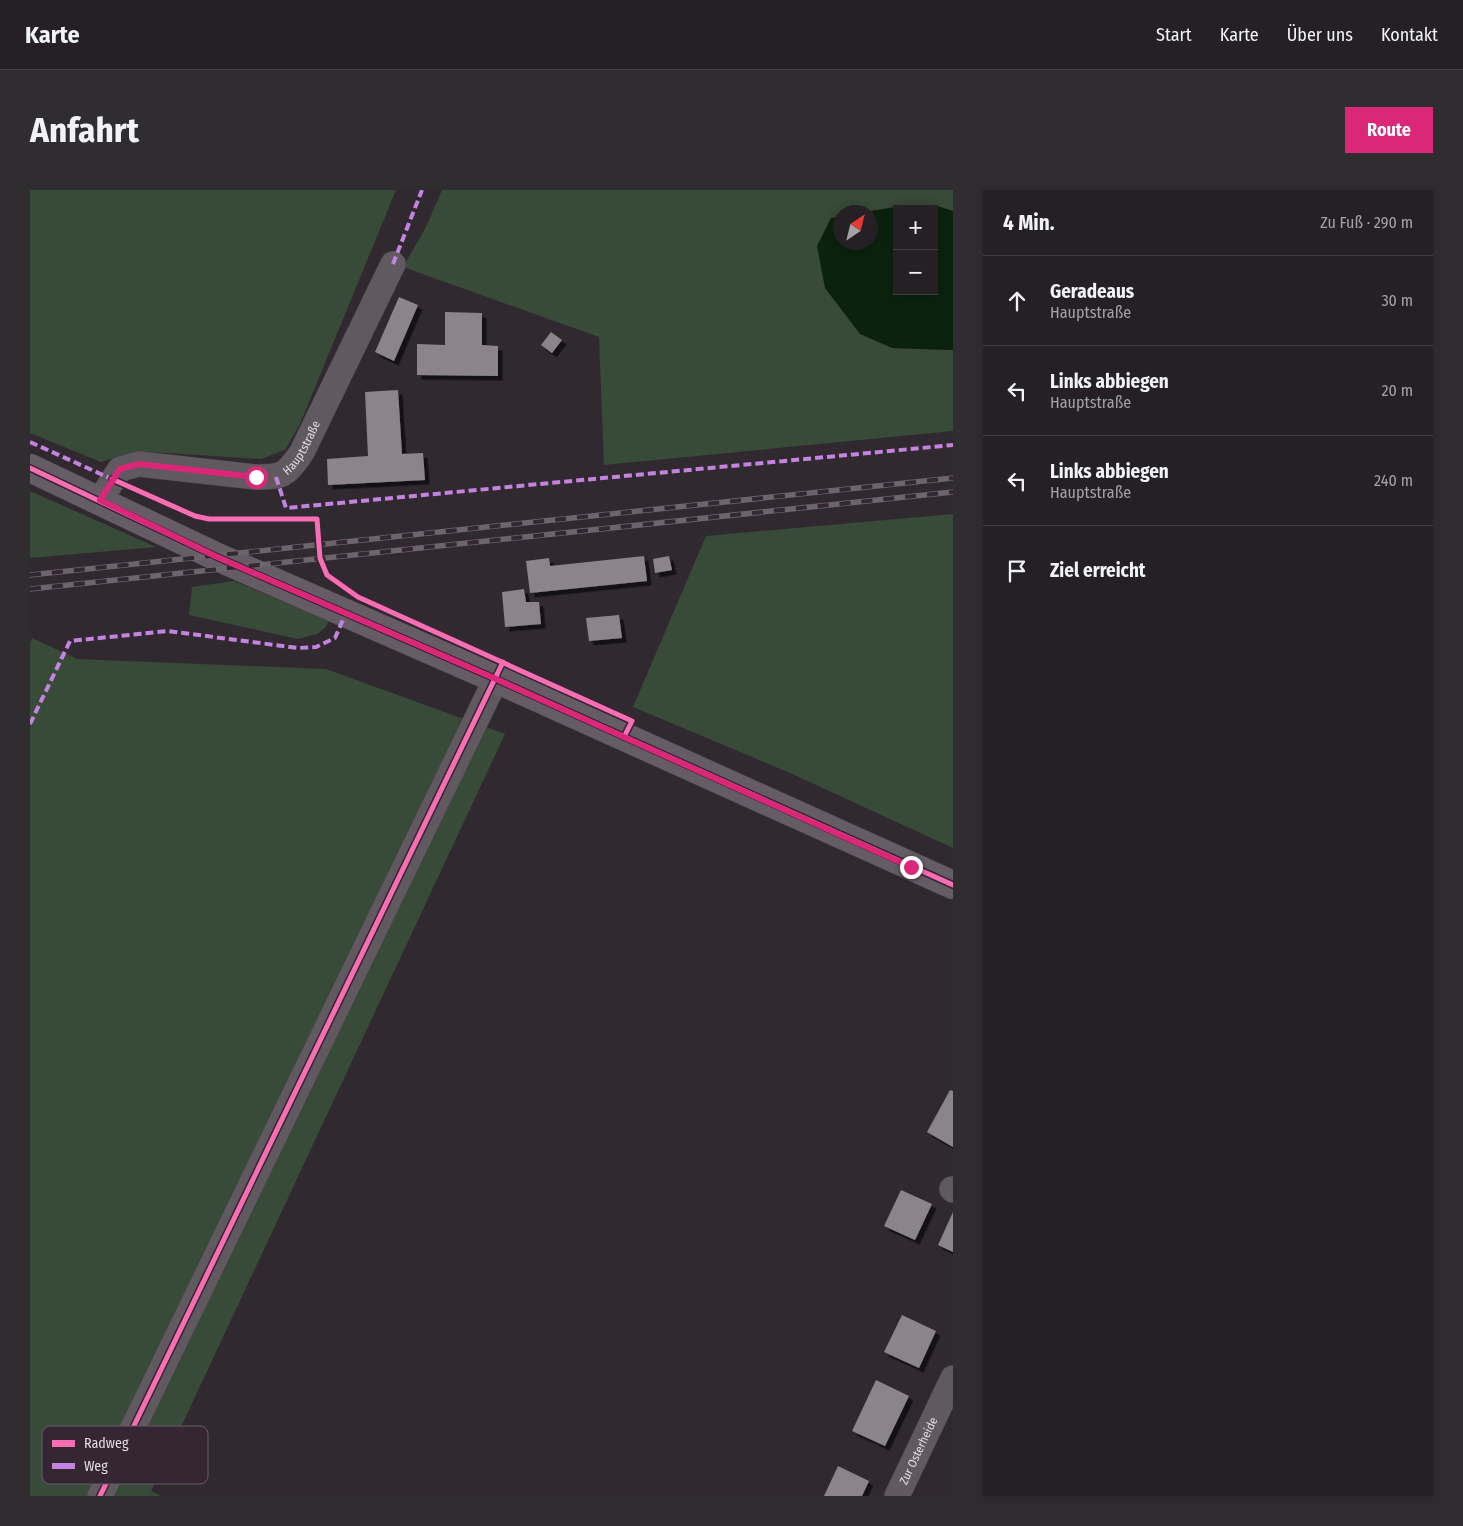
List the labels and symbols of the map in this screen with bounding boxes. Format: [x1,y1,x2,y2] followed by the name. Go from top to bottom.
[833,205,878,250] north arrow
[280,418,323,478] street label: Hauptstraße
[245,466,268,489] route start
[900,856,923,879] route end
[896,1415,940,1487] street label: Zur Osterheide
[42,1426,208,1484] legend
[84,1435,129,1452] text: Radweg
[84,1458,108,1475] text: Weg

